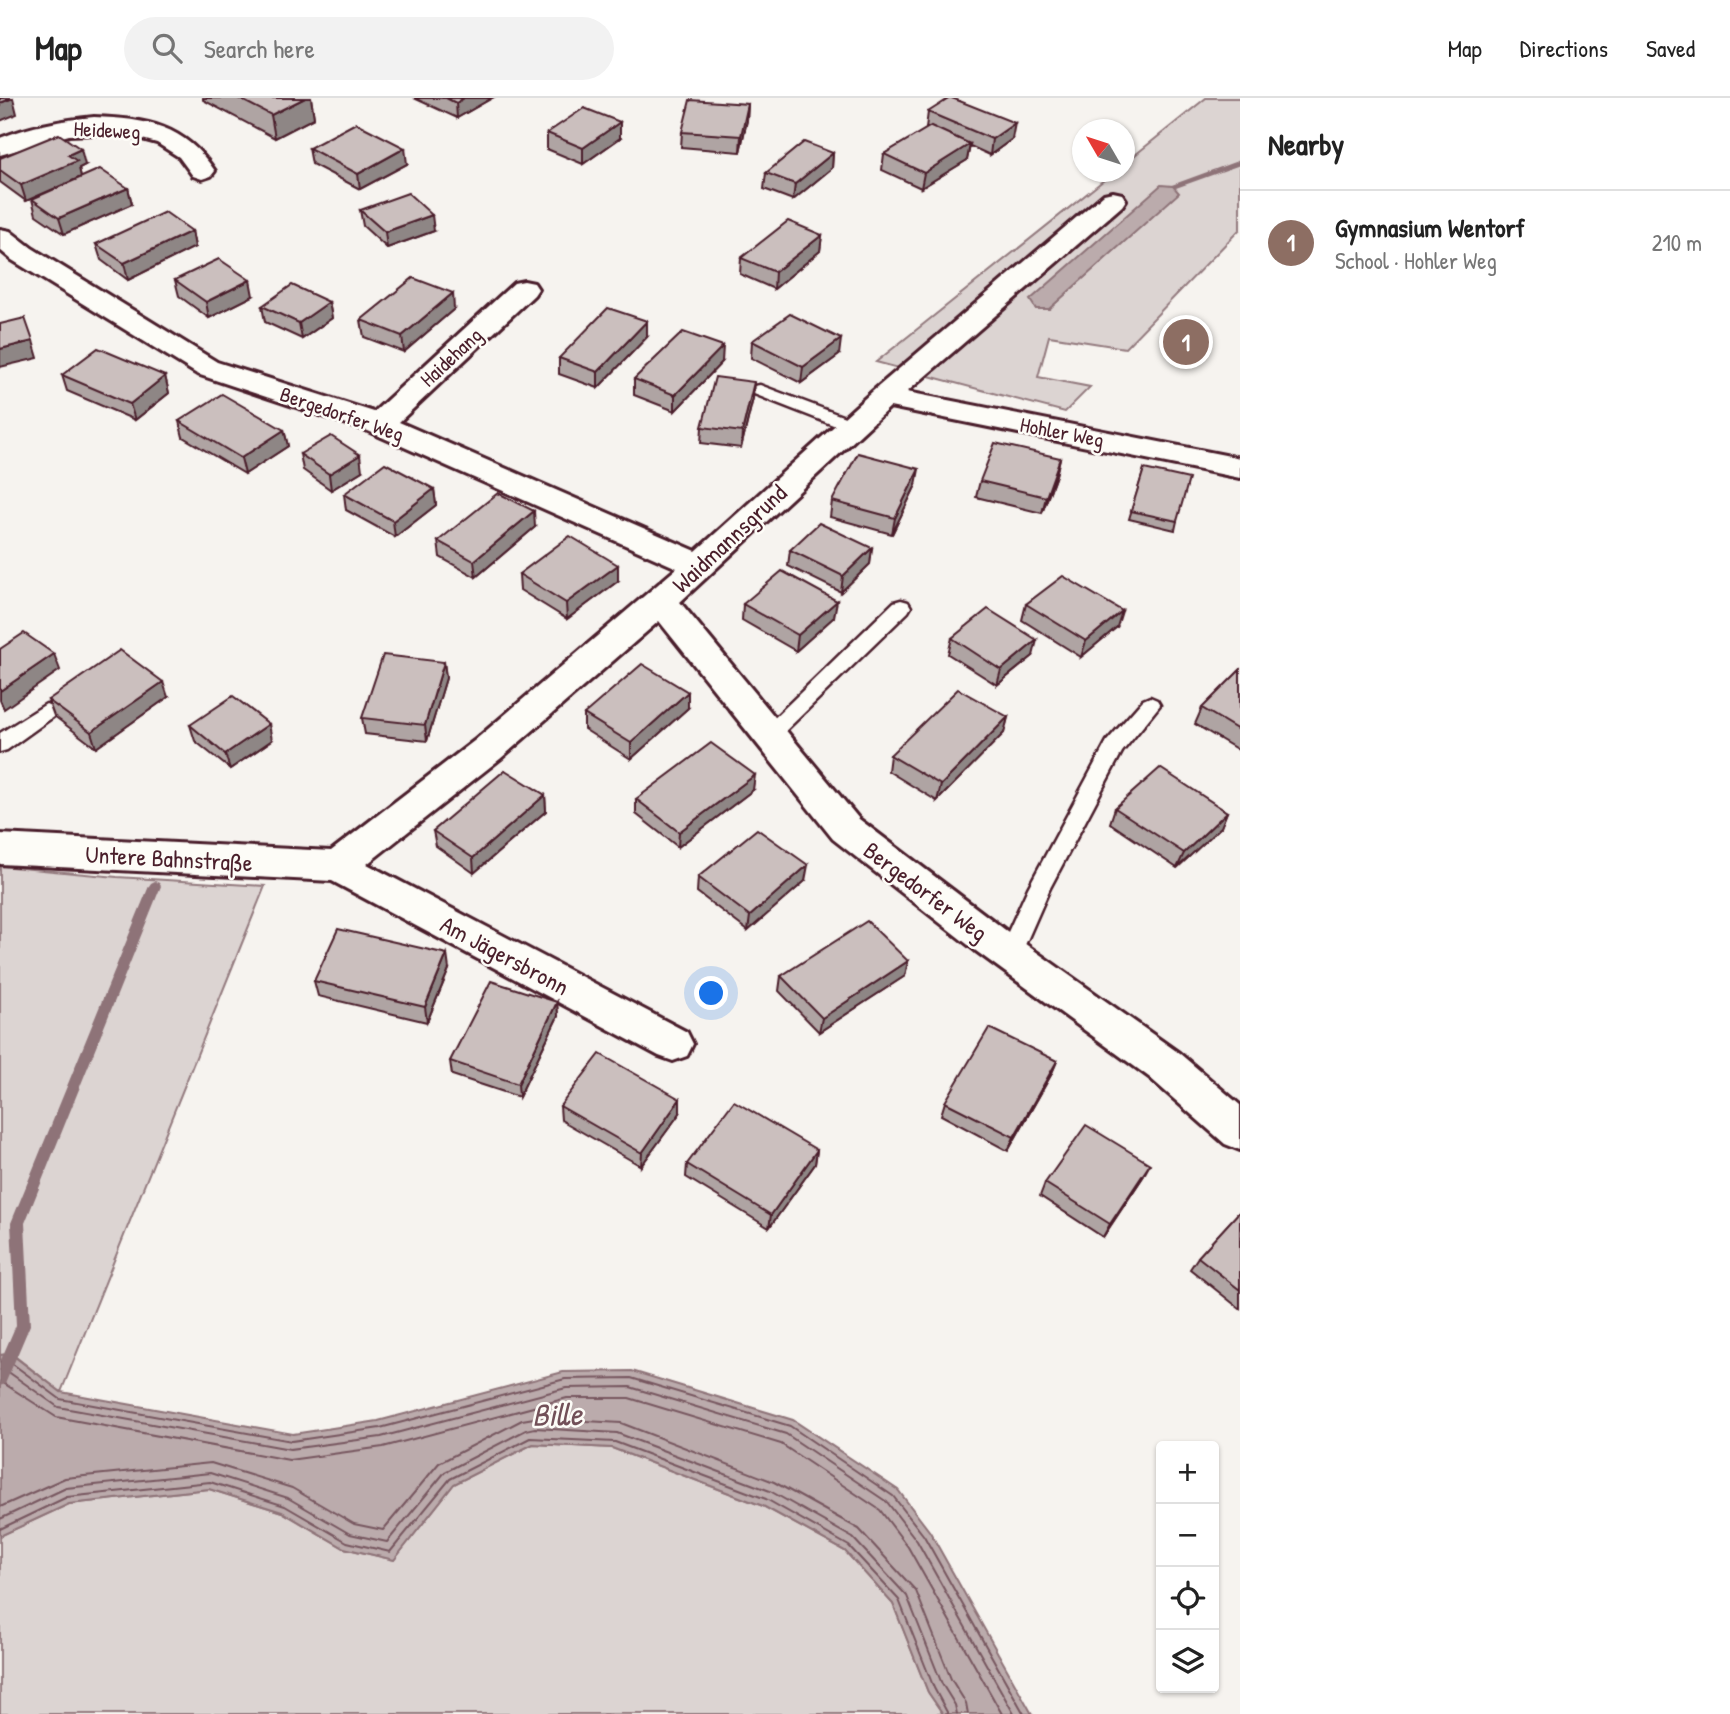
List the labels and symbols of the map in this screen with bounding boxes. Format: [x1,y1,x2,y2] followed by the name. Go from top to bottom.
[73,114,141,146] street label: Heideweg
[1072,119,1135,182] north arrow
[1163,316,1209,368] pin: 1
[414,321,488,393] street label: Haidehang
[276,379,408,449] street label: Bergedorfer Weg
[1018,410,1106,454] street label: Hohler Weg
[665,477,793,599] street label: Waidmannsgrund
[858,834,994,948] street label: Bergedorfer Weg
[85,838,254,878] street label: Untere Bahnstraße
[435,908,575,1002] street label: Am Jägersbronn
[694,976,728,1010] your location
[532,1392,584,1436] water label: Bille

